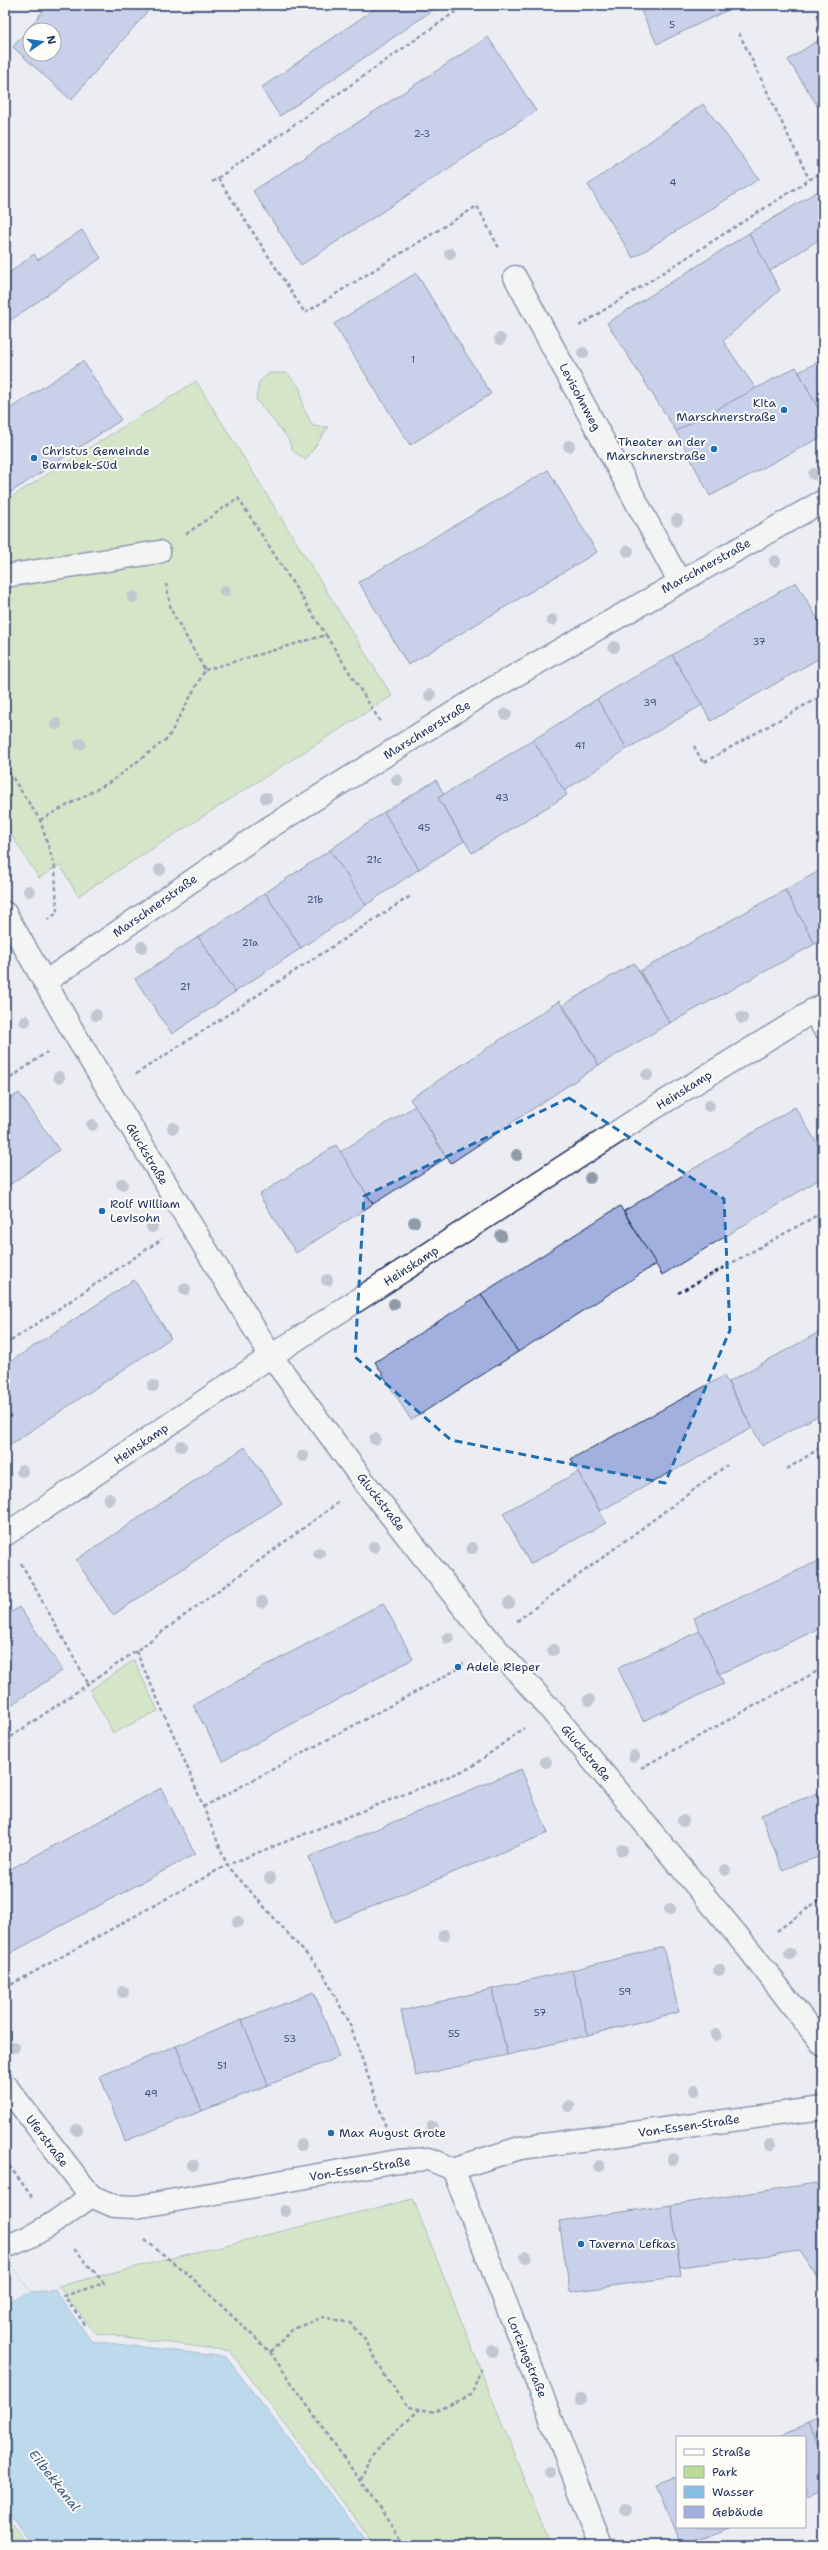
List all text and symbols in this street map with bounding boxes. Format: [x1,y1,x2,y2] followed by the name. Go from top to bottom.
[669,18,675,31] house number: 5
[22,22,62,62] north arrow
[43,34,60,46] text: N
[414,127,430,140] house number: 2-3
[670,176,677,189] house number: 4
[411,353,415,366] house number: 1
[556,360,604,434] street label: Levisohnweg
[676,395,777,425] place label: Kita Marschnerstraße
[779,405,789,415] marker: Kita Marschnerstraße
[606,434,706,464] place label: Theater an der Marschnerstraße
[42,443,150,473] place label: Christus Gemeinde Barmbek-Süd
[709,444,719,454] marker: Theater an der Marschnerstraße
[29,453,39,463] marker: Christus Gemeinde Barmbek-Süd
[659,535,754,597] street label: Marschnerstraße
[752,635,766,648] house number: 37
[643,696,657,709] house number: 39
[380,697,474,763] street label: Marschnerstraße
[575,739,585,752] house number: 41
[495,791,509,804] house number: 43
[418,821,430,834] house number: 45
[366,853,382,866] house number: 21c
[110,871,201,941] street label: Marschnerstraße
[307,893,323,906] house number: 21b
[242,936,259,949] house number: 21a
[180,980,190,993] house number: 21
[653,1066,715,1113] street label: Heinskamp
[122,1120,172,1188] street label: Gluckstraße
[110,1196,180,1226] place label: Rolf William Levisohn
[97,1206,107,1216] marker: Rolf William Levisohn
[380,1242,442,1290] street label: Heinskamp
[111,1420,172,1468] street label: Heinskamp
[353,1470,409,1535] street label: Gluckstraße
[466,1659,541,1675] place label: Adele Rieper
[453,1662,463,1672] marker: Adele Rieper
[557,1721,615,1785] street label: Gluckstraße
[619,1985,631,1998] house number: 59
[534,2006,546,2019] house number: 57
[448,2027,460,2040] house number: 55
[284,2032,296,2045] house number: 53
[217,2059,227,2072] house number: 51
[144,2087,158,2100] house number: 49
[637,2111,741,2141] street label: Von-Essen-Straße
[22,2112,72,2170] street label: Uferstraße
[339,2125,446,2141] place label: Max August Grote
[326,2128,336,2138] marker: Max August Grote
[308,2153,412,2185] street label: Von-Essen-Straße
[589,2236,676,2252] place label: Taverna Lefkas
[576,2239,586,2249] marker: Taverna Lefkas
[503,2314,551,2400] street label: Lortzingstraße
[676,2436,806,2528] legend
[712,2444,751,2460] text: Straße
[25,2446,84,2515] water label: Eilbekkanal
[712,2464,738,2480] text: Park
[712,2484,754,2500] text: Wasser
[712,2504,763,2520] text: Gebäude

